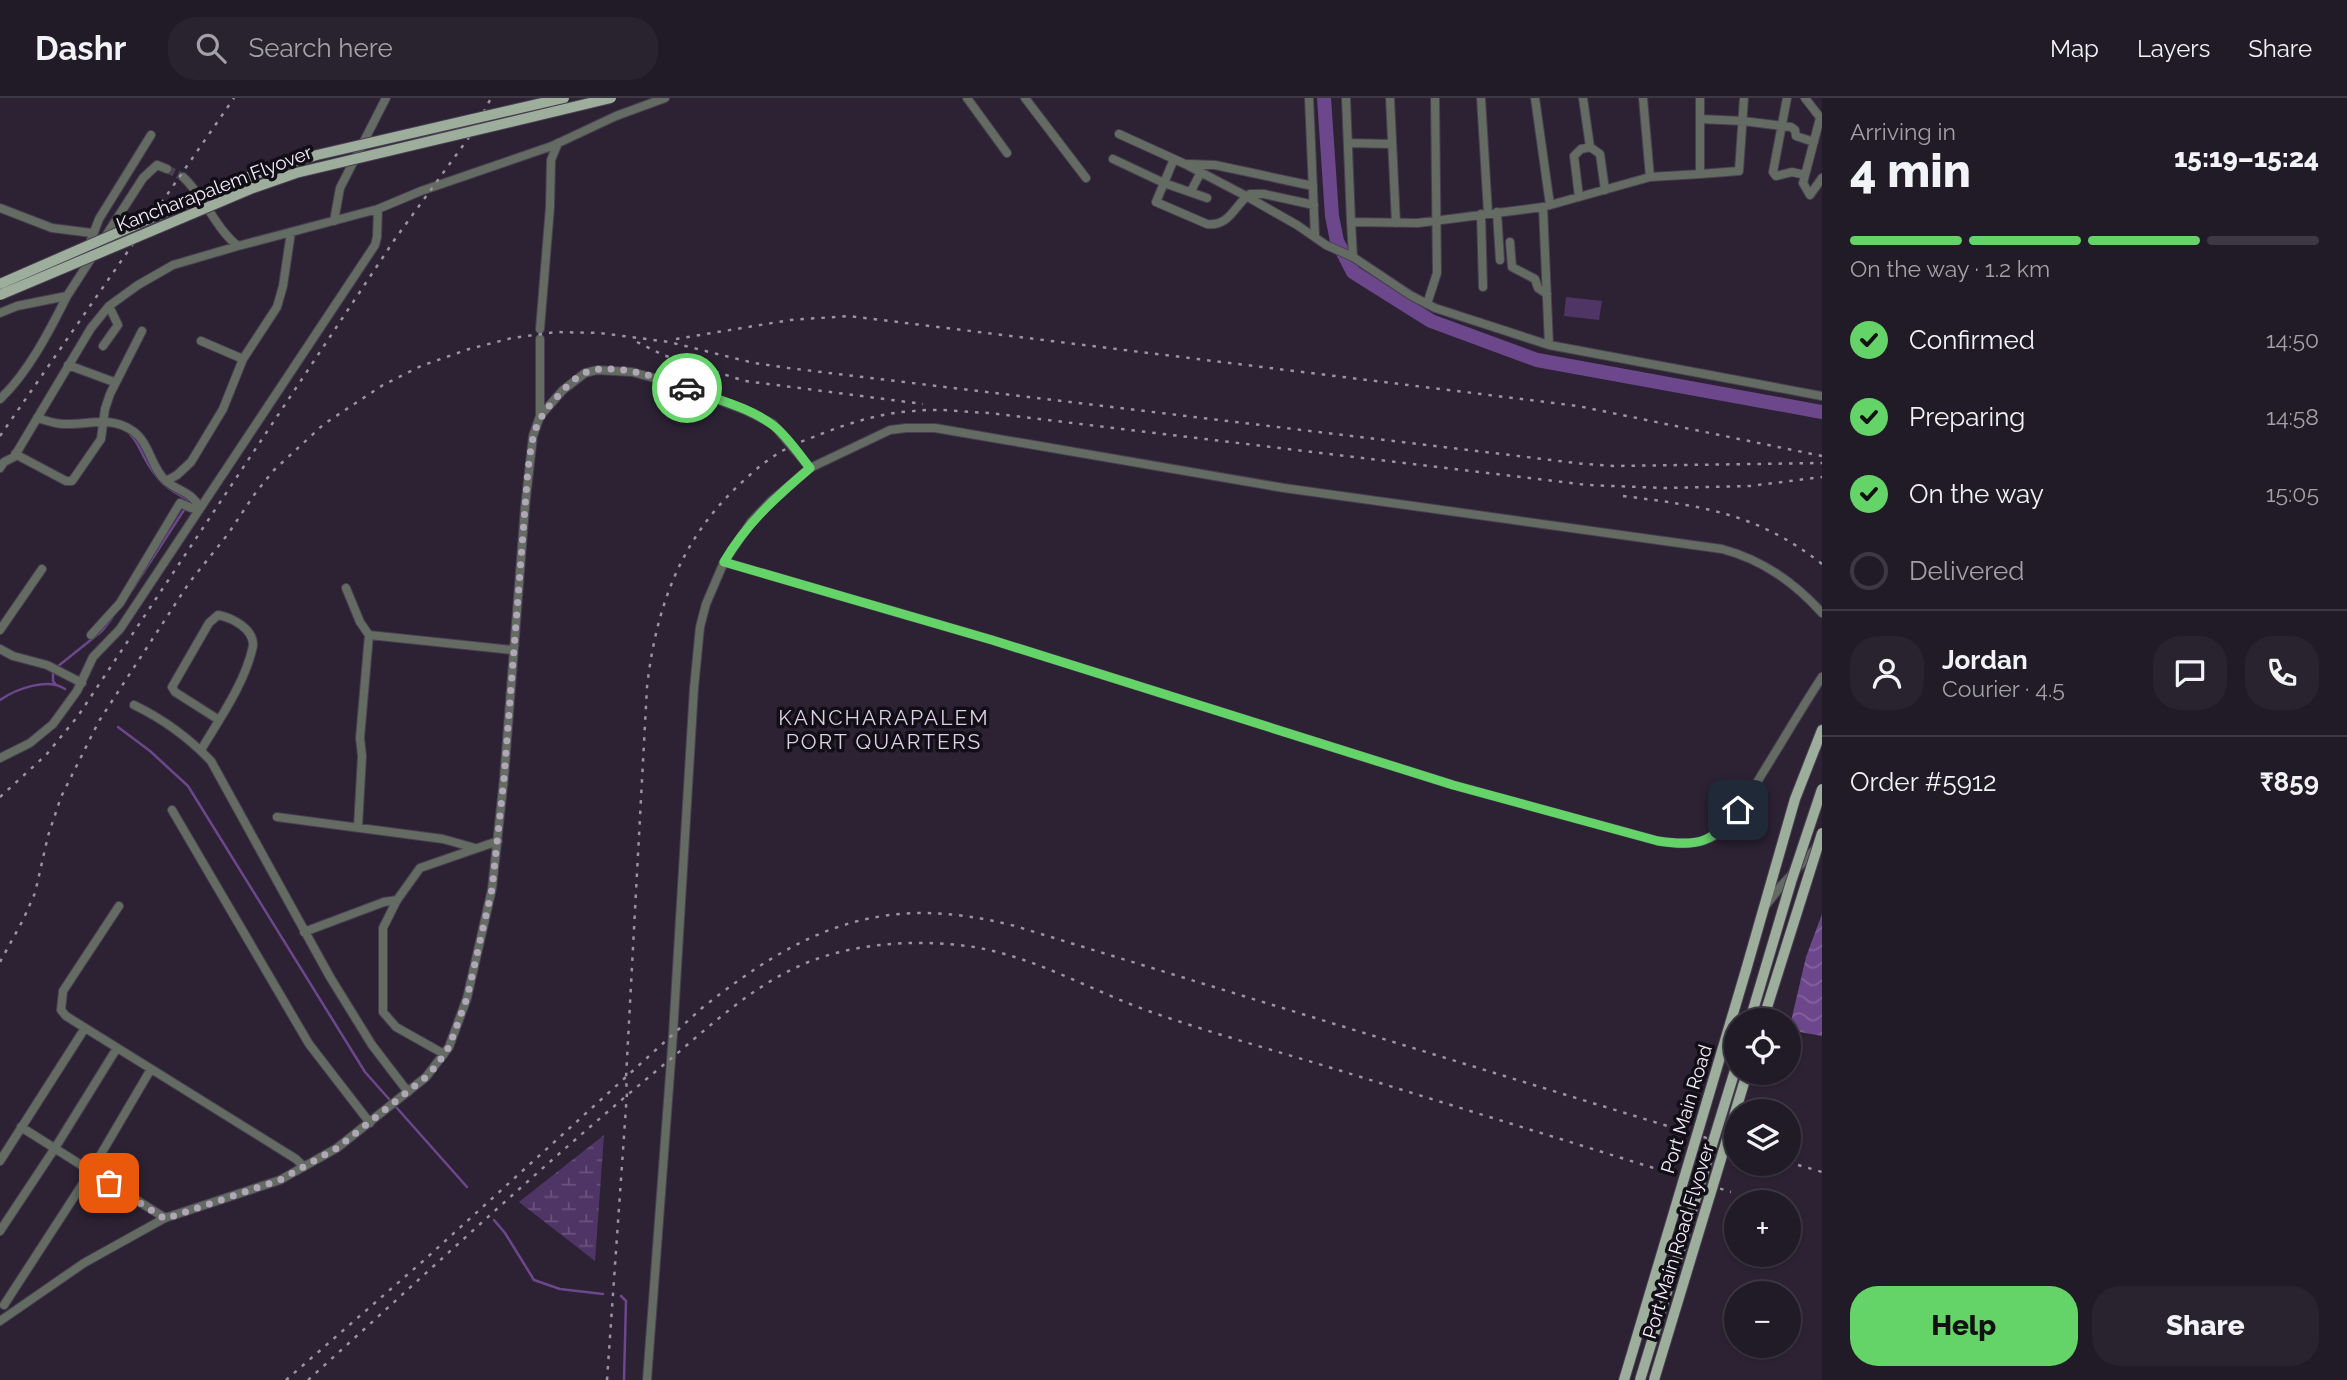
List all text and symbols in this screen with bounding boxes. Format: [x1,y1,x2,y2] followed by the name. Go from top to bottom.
[168,17,658,80] search box
[35,29,126,68] text: Dashr
[192,29,230,67] icon: search
[248,33,393,63] text: Search here
[2050,34,2099,63] text: Map
[2137,34,2210,63] text: Layers
[2248,34,2312,63] text: Share
[1850,118,1956,145] text: Arriving in
[113,140,315,235] street label: Kancharapalem Flyover
[2174,143,2319,173] text: 15:19–15:24
[1850,144,1971,198] text: 4 min
[1850,255,2050,282] text: On the way · 1.2 km
[1850,321,1888,359] icon: check
[1909,325,2035,355] text: Confirmed
[2266,326,2319,353] text: 14:50
[652,353,722,423] courier
[668,369,706,407] icon: car
[1850,398,1888,436] icon: check
[1909,402,2025,432] text: Preparing
[2266,403,2319,430] text: 14:58
[1850,475,1888,513] icon: check
[1909,479,2044,509] text: On the way
[2266,480,2319,507] text: 15:05
[1909,556,2024,586] text: Delivered
[1850,636,1924,710] button: person
[2153,636,2227,710] button: chat
[2245,636,2319,710] button: phone
[1942,645,2028,675] text: Jordan
[1942,675,2065,702] text: Courier · 4.5
[778,705,990,754] district label: KANCHARAPALEM PORT QUARTERS
[1850,767,1997,797] text: Order #5912
[2260,767,2319,797] text: ₹859
[1708,780,1768,840] pin
[1719,791,1757,829] icon: home
[1724,1008,1801,1358] map controls
[1724,1008,1801,1085] button: locate
[1656,1042,1716,1176] street label: Port Main Road
[1724,1099,1801,1176] button: layers
[1638,1141,1718,1341] street label: Port Main Road Flyover
[79,1153,139,1213] pin
[90,1164,128,1202] icon: bag
[1724,1190,1801,1267] button: +
[1724,1281,1801,1358] button: −
[1850,1286,2078,1366] button: Help
[2092,1286,2319,1366] button: Share

